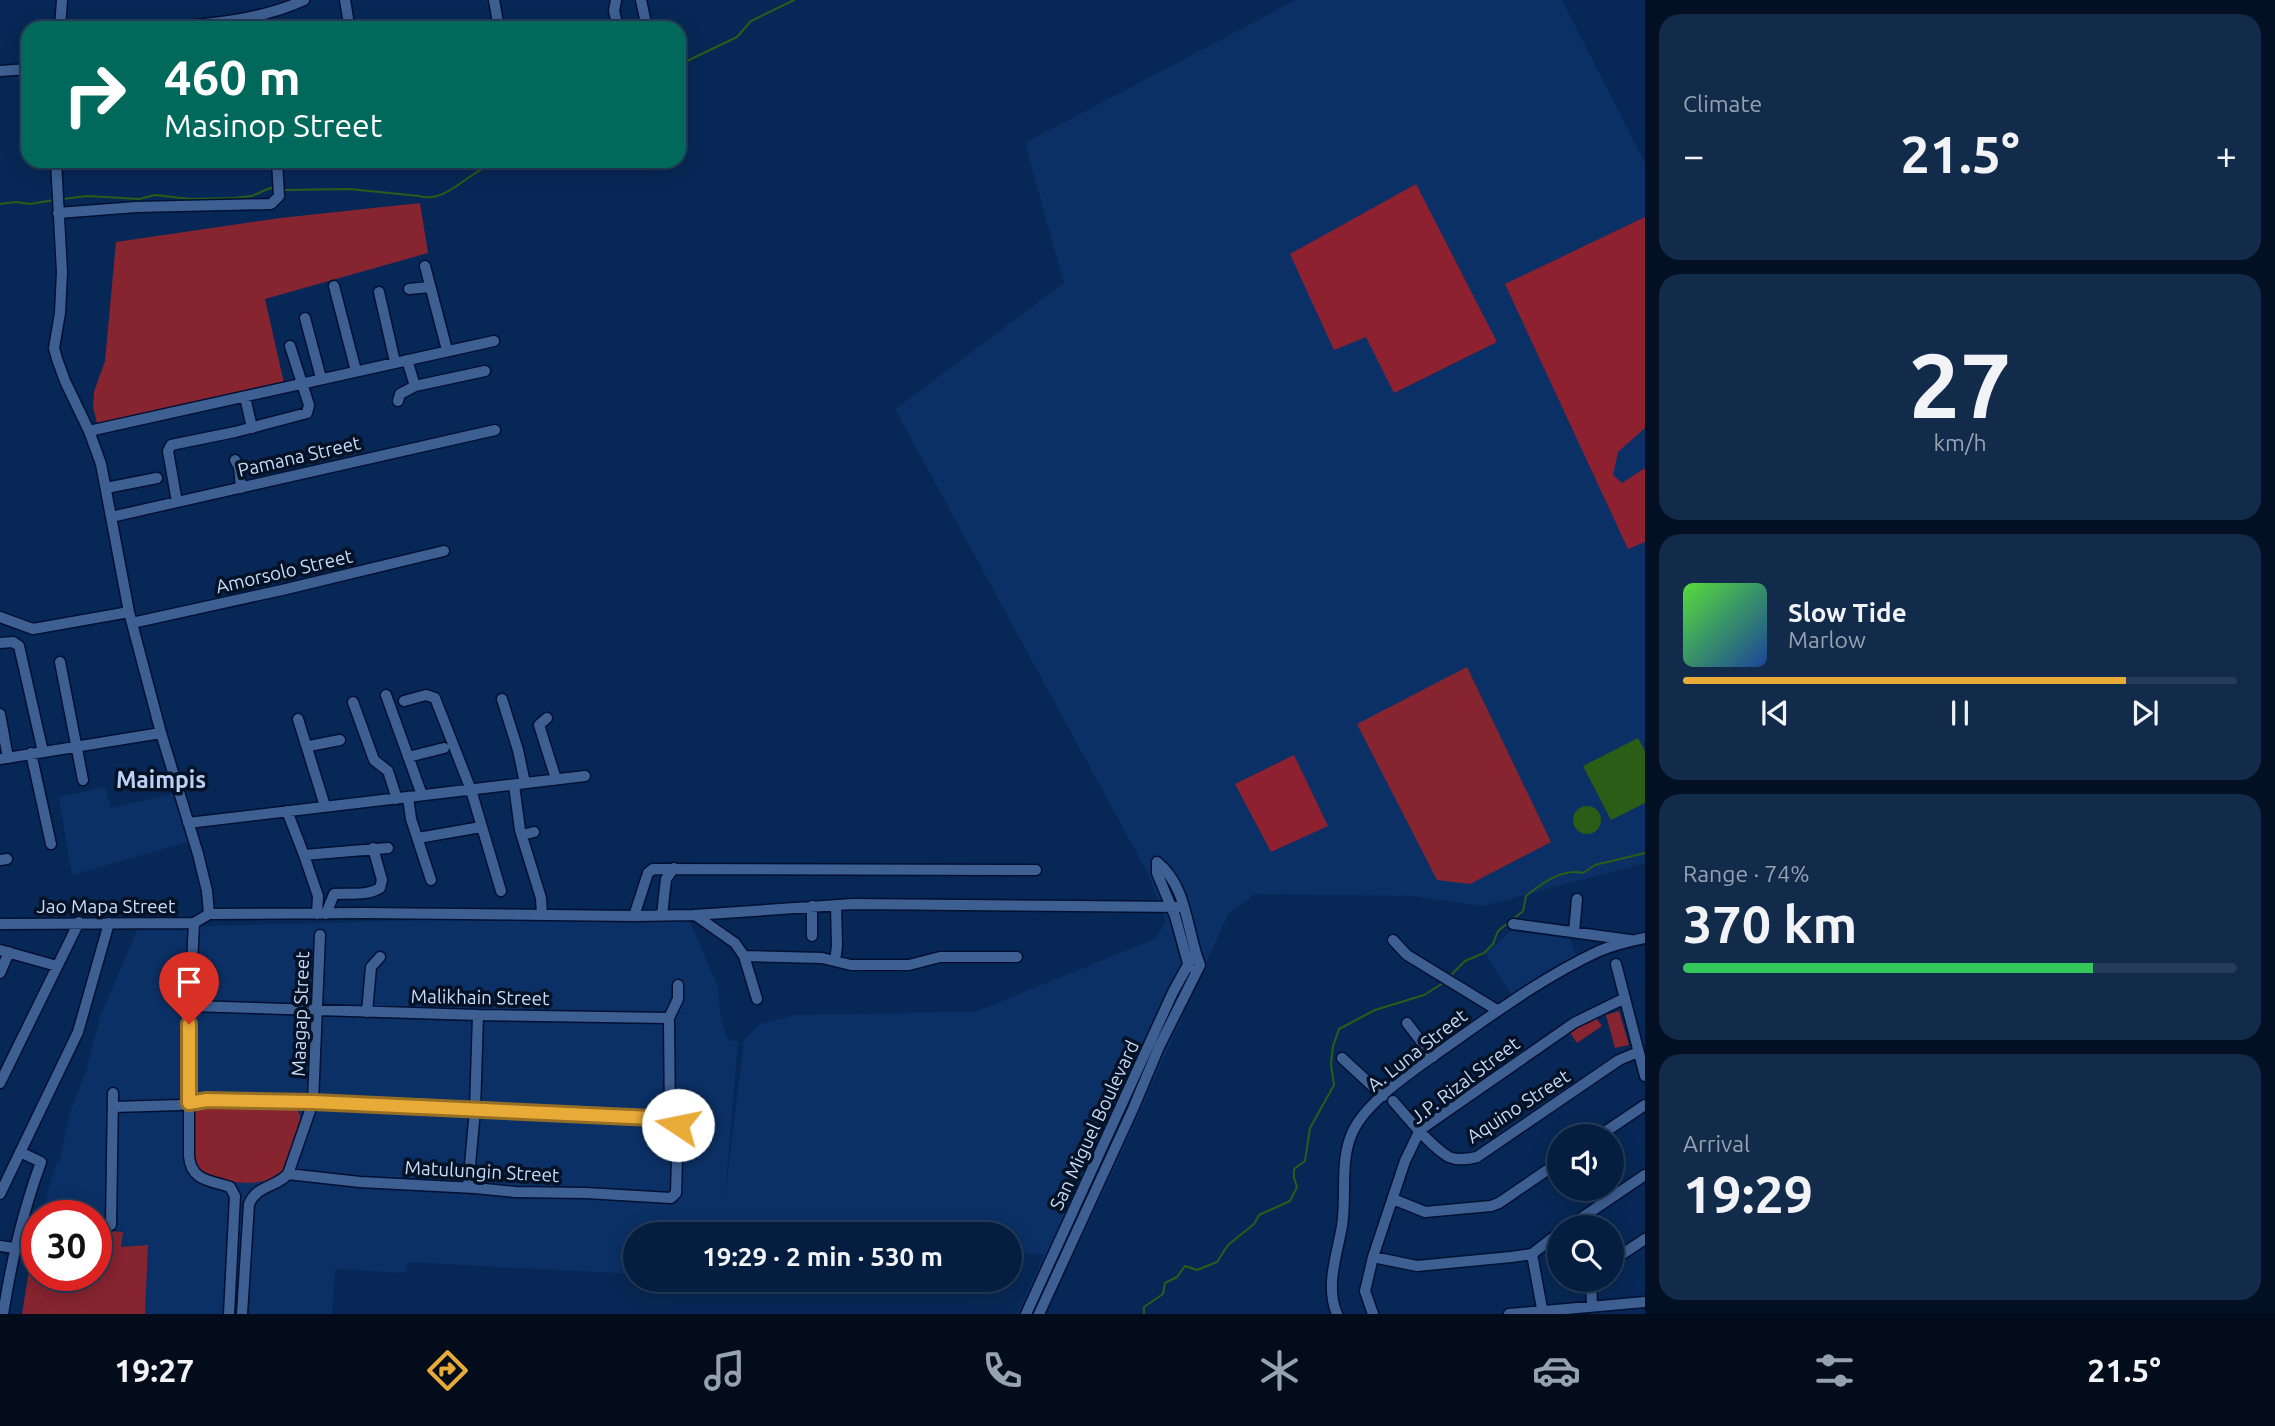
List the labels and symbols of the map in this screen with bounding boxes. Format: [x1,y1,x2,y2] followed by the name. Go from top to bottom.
[236,431,363,481] street label: Pamana Street
[213,544,355,597] street label: Amorsolo Street
[116,767,206,792] district label: Maimpis
[36,895,176,917] street label: Jao Mapa Street
[287,950,313,1077] street label: Maagap Street
[159,952,219,1024] pin
[410,985,550,1009] street label: Malikhain Street
[1363,1004,1472,1096] street label: A. Luna Street
[1406,1032,1524,1128] street label: J.P. Rizal Street
[1045,1037,1143,1213] street label: San Miguel Boulevard
[1462,1064,1574,1147] street label: Aquino Street
[641,1088,715,1162] position arrow
[404,1156,561,1186] street label: Matulungin Street
[21,1200,112,1291] speed limit sign: 30

